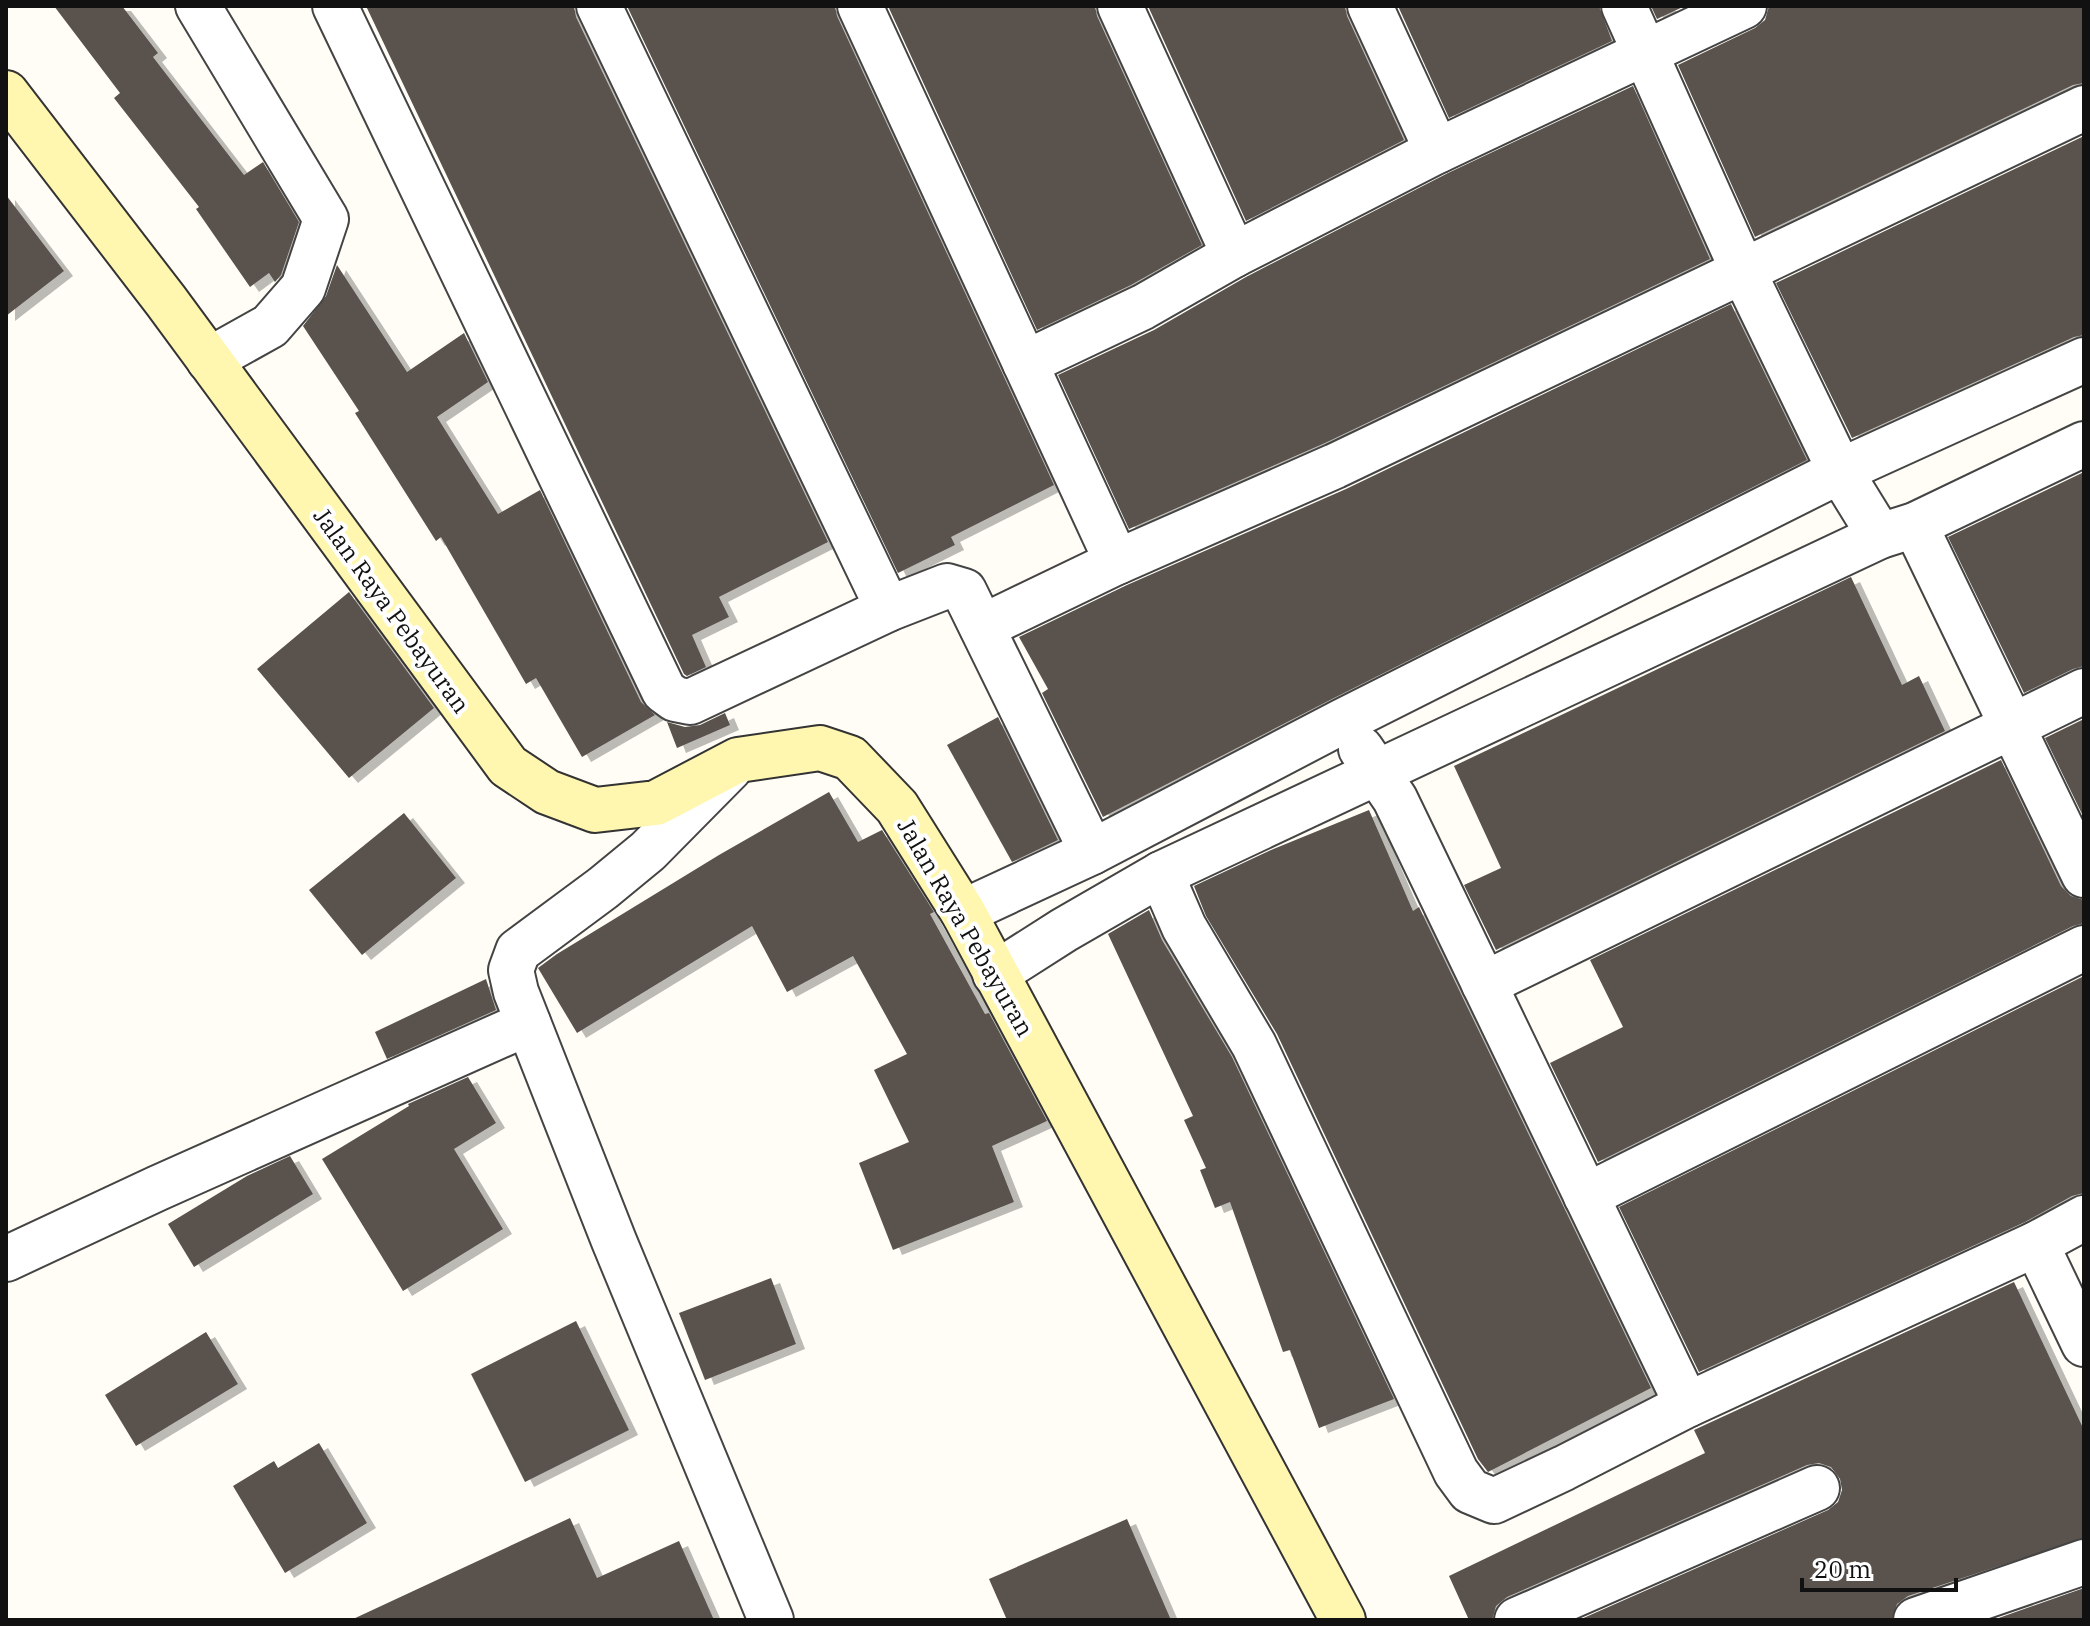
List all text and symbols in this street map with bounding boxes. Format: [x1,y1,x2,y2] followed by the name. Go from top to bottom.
[306,501,478,719] street label: Jalan Raya Pebayuran
[890,812,1042,1042] street label: Jalan Raya Pebayuran
[1802,1542,1956,1592] scale bar
[1814,1553,1871,1585] text: 20 m

